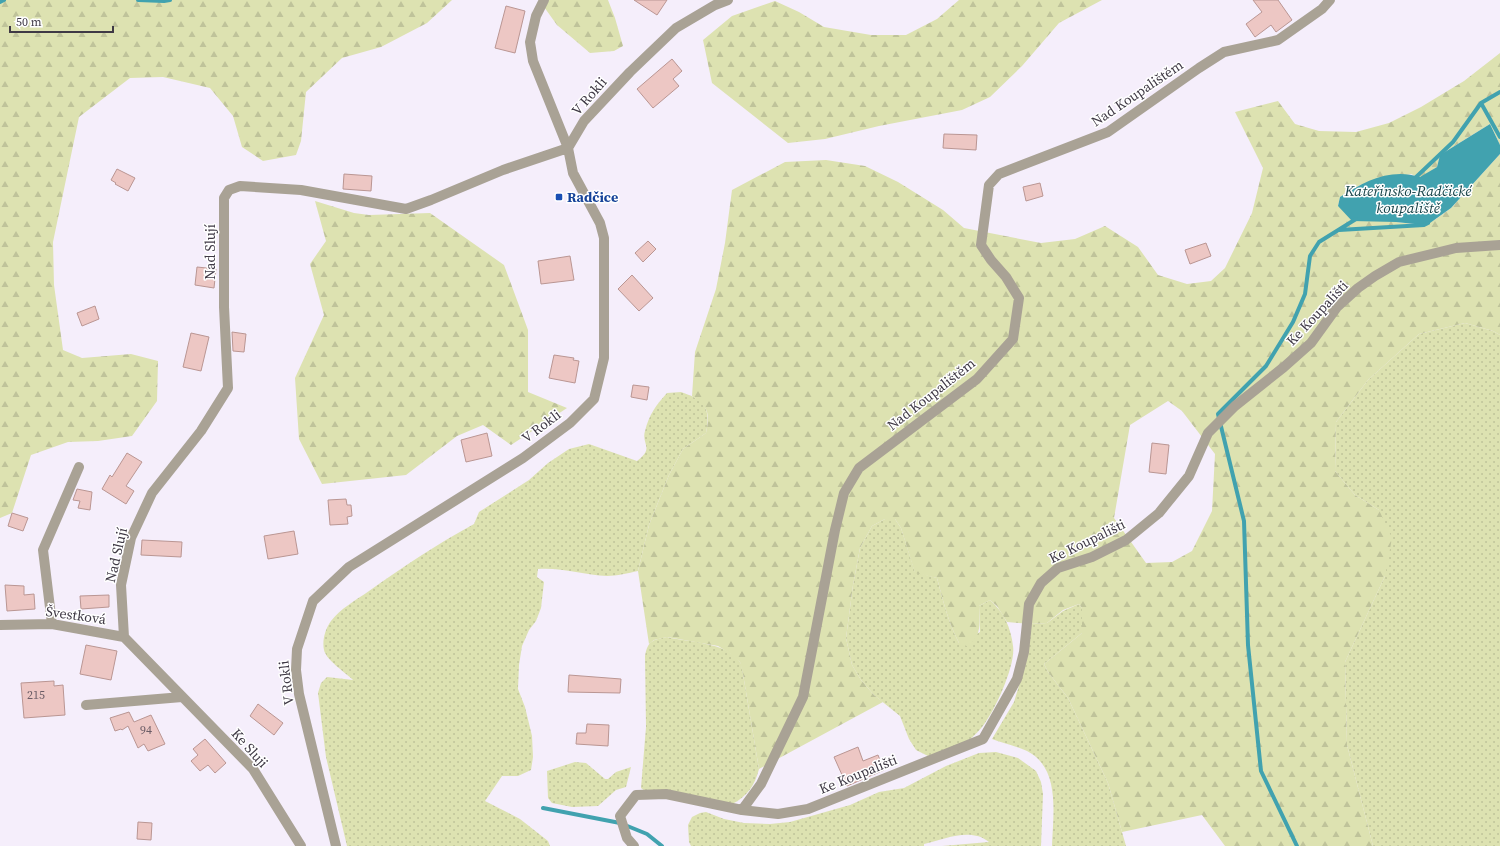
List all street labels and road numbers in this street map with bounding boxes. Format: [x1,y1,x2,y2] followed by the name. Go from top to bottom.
[1087,55,1187,131] street label: Nad Koupalištěm
[567,73,611,119] street label: V Rokli
[200,224,220,280] street label: Nad Slují
[1282,276,1352,350] street label: Ke Koupališti
[883,353,980,435] street label: Nad Koupalištěm
[517,405,565,447] street label: V Rokli
[1046,514,1128,568] street label: Ke Koupališti
[100,526,132,584] street label: Nad Slují
[45,601,108,629] street label: Švestková
[273,660,299,706] street label: V Rokli
[227,724,273,772] street label: Ke Sluji
[816,749,900,799] street label: Ke Koupališti

